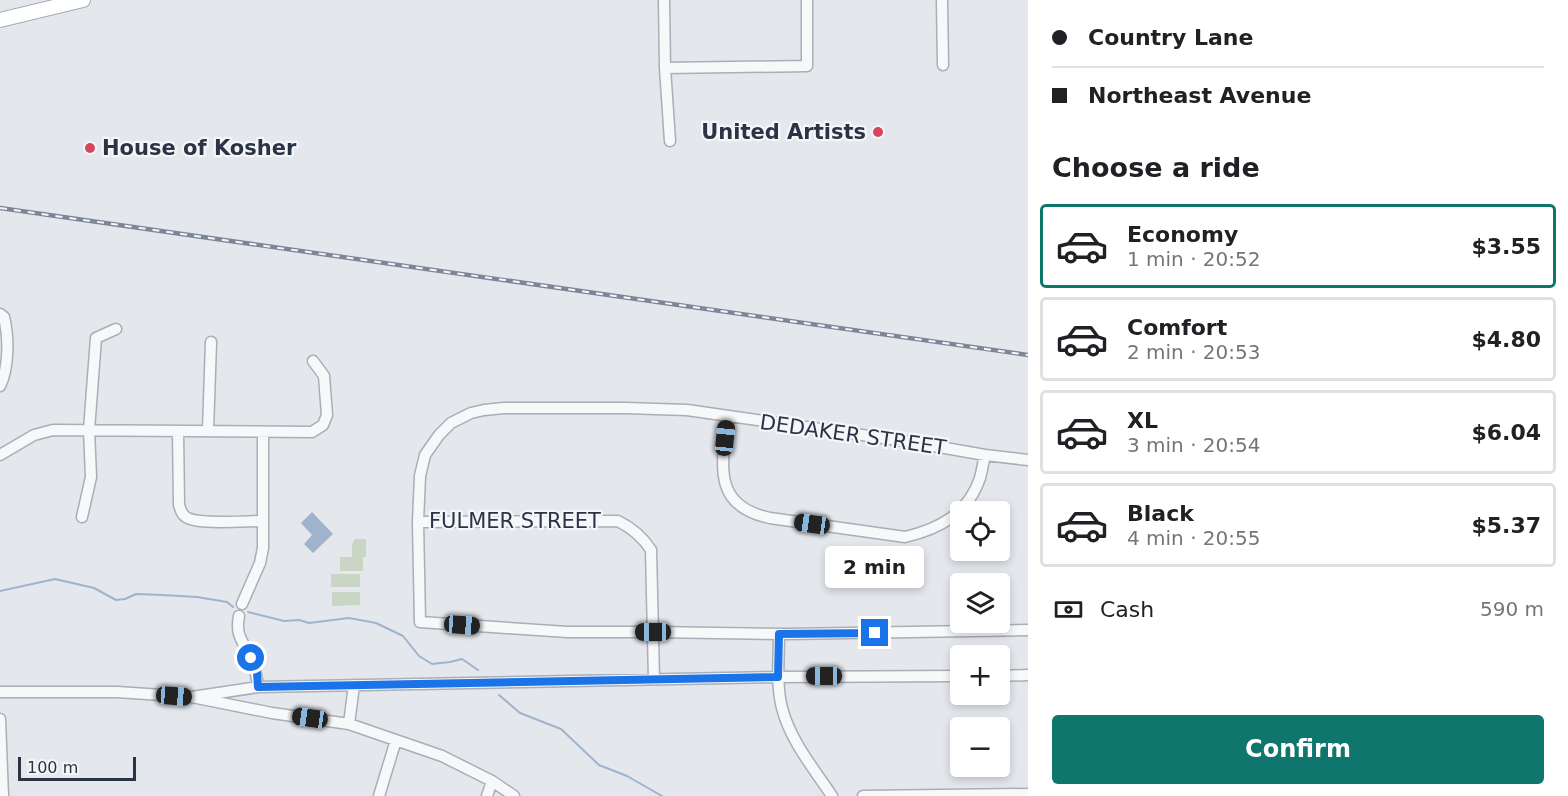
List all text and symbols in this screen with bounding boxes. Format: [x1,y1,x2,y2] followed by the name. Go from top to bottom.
[1088,25,1253,50] text: Country Lane
[1088,83,1311,108] text: Northeast Avenue
[701,120,866,144] place label: United Artists
[871,125,885,139] marker: United Artists
[102,136,297,160] place label: House of Kosher
[83,141,97,155] marker: House of Kosher
[1052,152,1260,183] text: Choose a ride
[1055,219,1109,273] icon: car
[1127,222,1238,247] text: Economy
[1471,234,1541,259] text: $3.55
[1127,247,1261,271] text: 1 min · 20:52
[1055,312,1109,366] icon: car
[1127,315,1227,340] text: Comfort
[1471,327,1541,352] text: $4.80
[1127,340,1261,364] text: 2 min · 20:53
[1055,405,1109,459] icon: car
[1127,408,1158,433] text: XL
[758,410,948,460] street label: DEDAKER STREET
[714,419,736,457] car
[1471,420,1541,445] text: $6.04
[1127,433,1261,457] text: 3 min · 20:54
[1055,498,1109,552] icon: car
[950,501,1010,777] map controls
[950,501,1010,561] button: locate
[1127,501,1194,526] text: Black
[429,509,601,533] street label: FULMER STREET
[793,513,831,535] car
[1471,513,1541,538] text: $5.37
[1127,526,1261,550] text: 4 min · 20:55
[826,546,924,588] callout: 2 min
[843,555,906,579] text: 2 min
[950,573,1010,633] button: layers
[1052,593,1085,626] icon: cash
[1100,597,1154,622] text: Cash
[1480,597,1544,621] text: 590 m
[443,615,481,635] car
[861,619,888,646] route end
[635,623,671,641] car
[237,644,264,671] route start
[950,645,1010,705] button: +
[806,667,842,685] car
[155,686,193,706] car
[291,707,329,729] car
[1052,715,1544,784] button: Confirm
[950,717,1010,777] button: −
[18,754,136,782] scale bar
[27,758,78,777] text: 100 m

